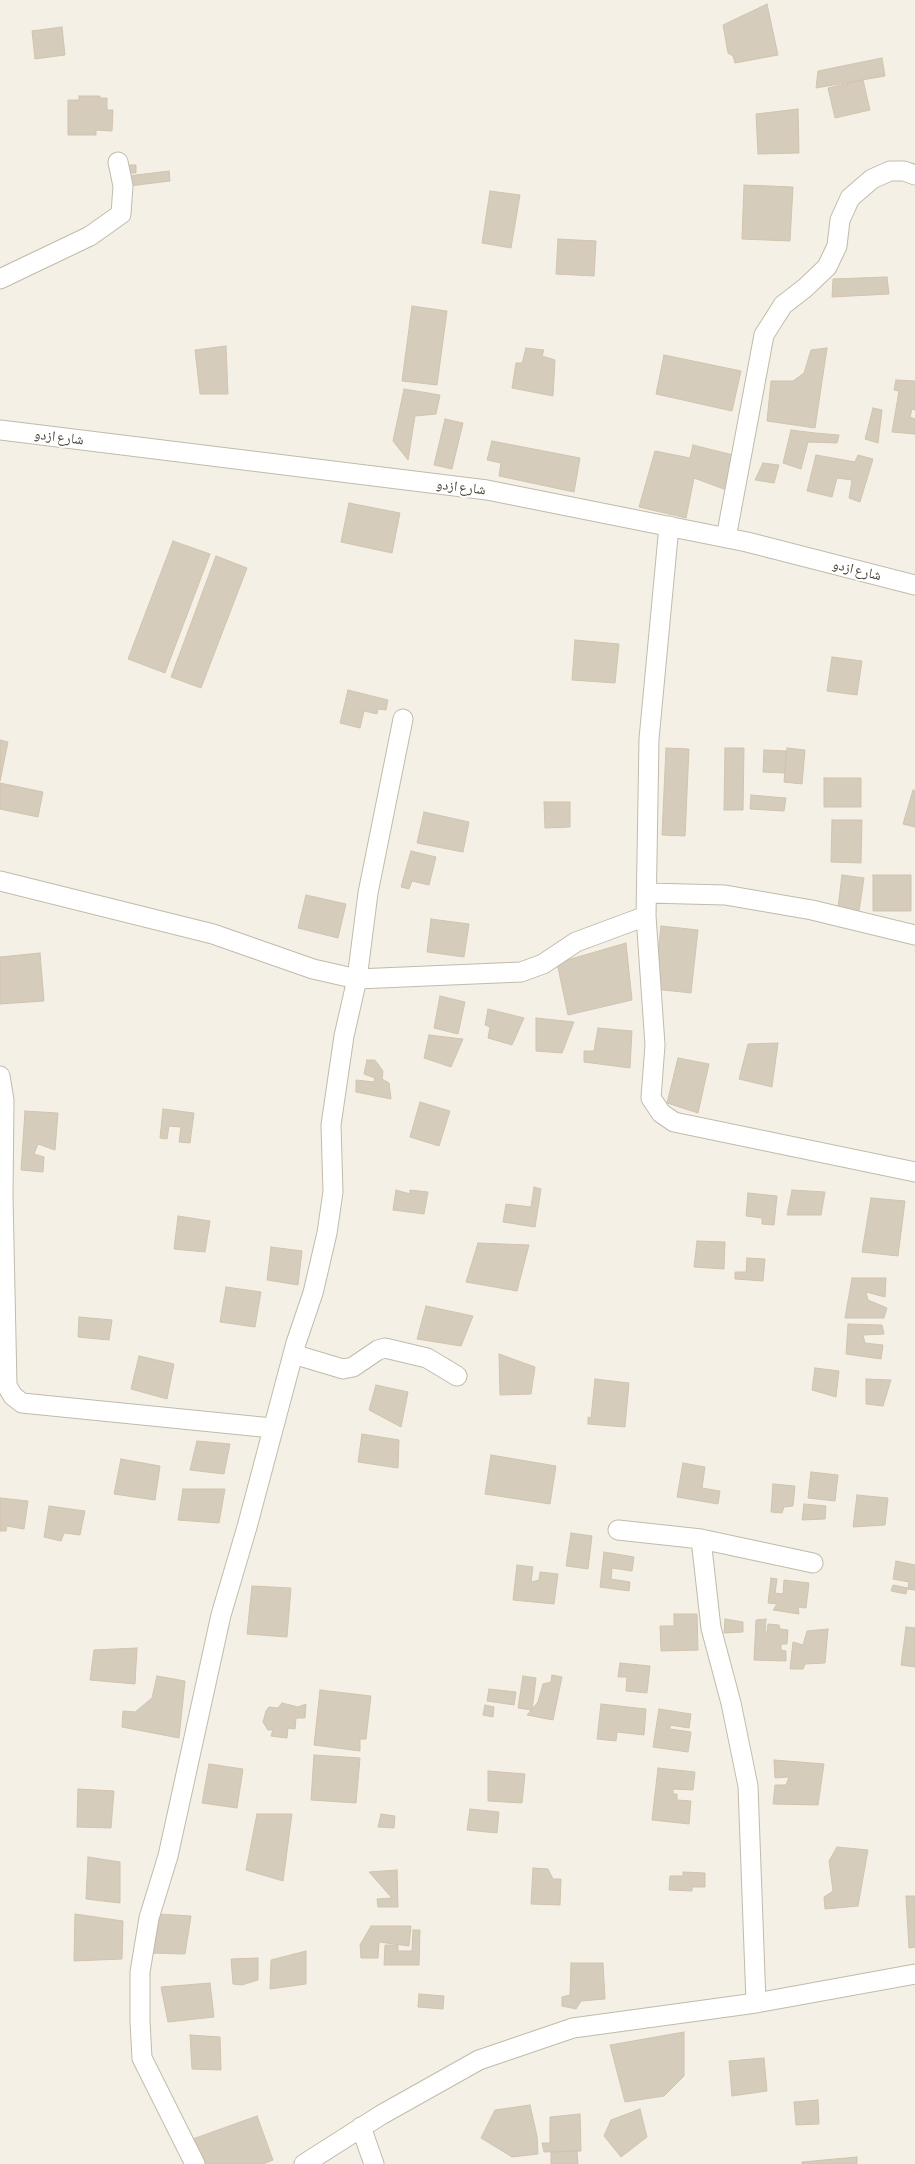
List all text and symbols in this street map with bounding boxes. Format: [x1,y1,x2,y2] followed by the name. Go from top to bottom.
[33,426,85,448] street label: شارع ازدو
[435,476,487,498] street label: شارع ازدو
[831,556,883,584] street label: شارع ازدو

